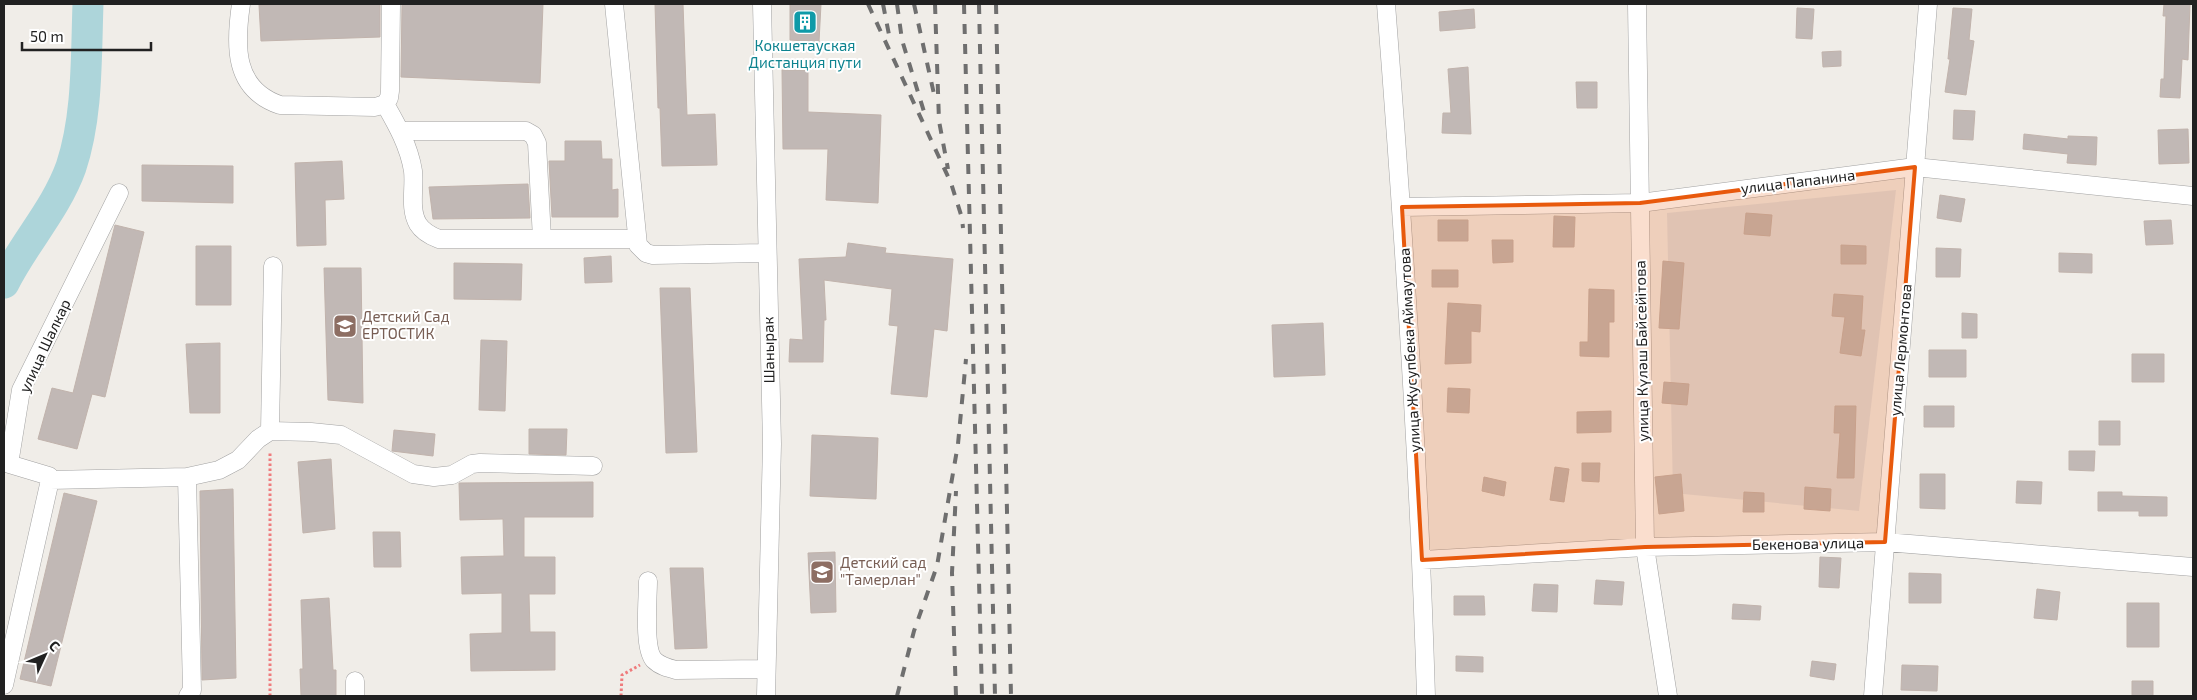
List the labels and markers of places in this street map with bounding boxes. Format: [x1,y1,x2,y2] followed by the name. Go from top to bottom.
[792,9,818,35] building icon: Кокшетауская Дистанция пути
[749,36,861,72] place label: Кокшетауская Дистанция пути
[362,307,450,342] place label: Детский Сад ЕРТОСТИК
[332,313,358,339] school or university icon: Детский Сад ЕРТОСТИК
[840,553,926,588] place label: Детский сад "Тамерлан"
[809,559,835,585] school or university icon: Детский сад "Тамерлан"

